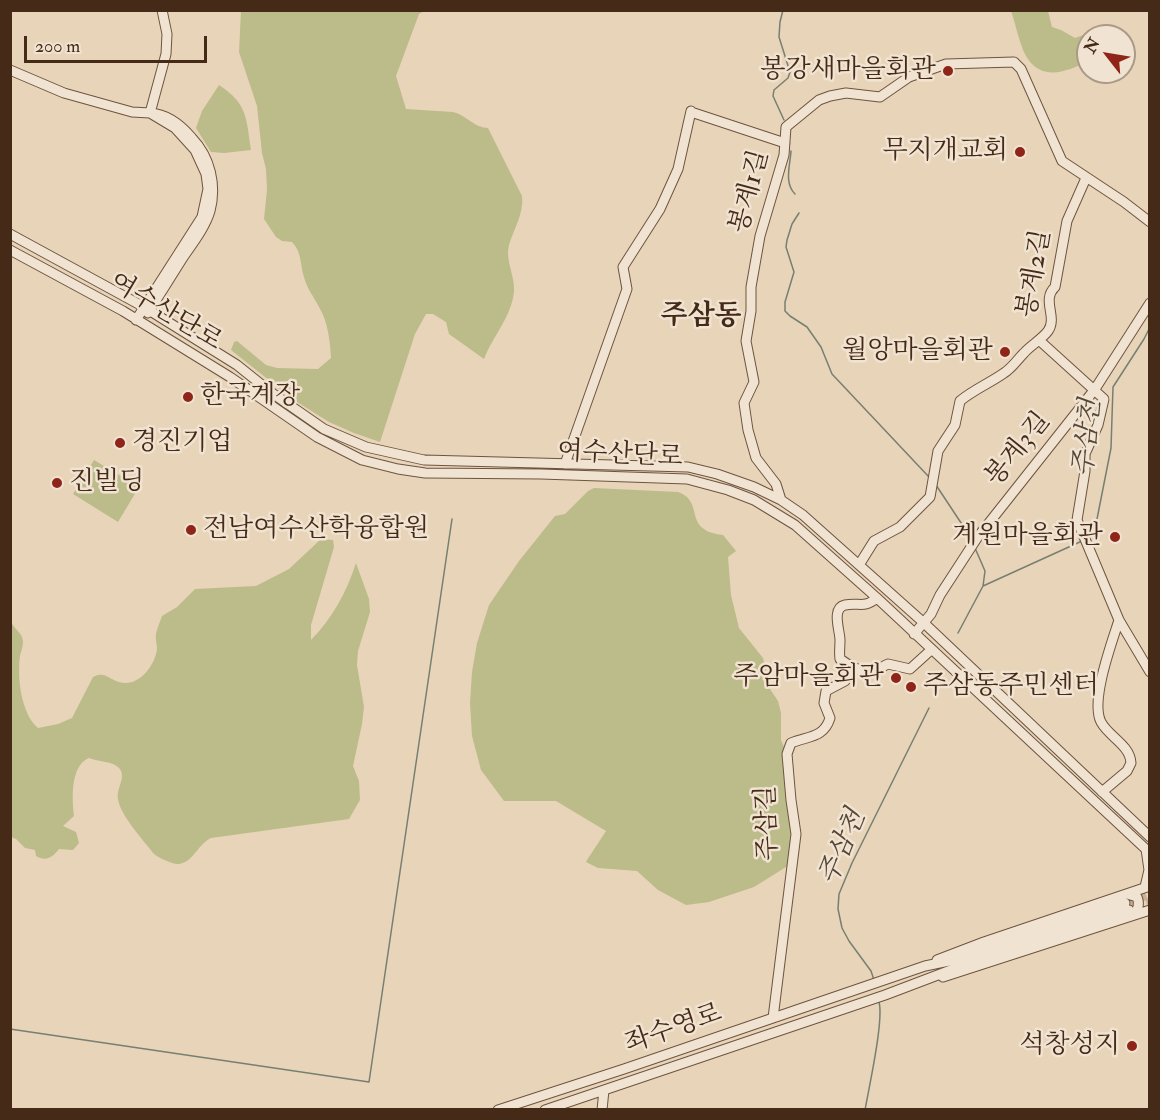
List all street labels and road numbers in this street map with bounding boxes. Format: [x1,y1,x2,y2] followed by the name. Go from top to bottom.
[725,147,777,237] street label: 봉계1길
[1013,228,1059,320] street label: 봉계2길
[103,267,227,359] street label: 여수산단로
[980,407,1058,493] street label: 봉계3길
[556,437,684,475] street label: 여수산단로
[752,785,786,861] street label: 주삼길
[621,999,727,1061] street label: 좌수영로

